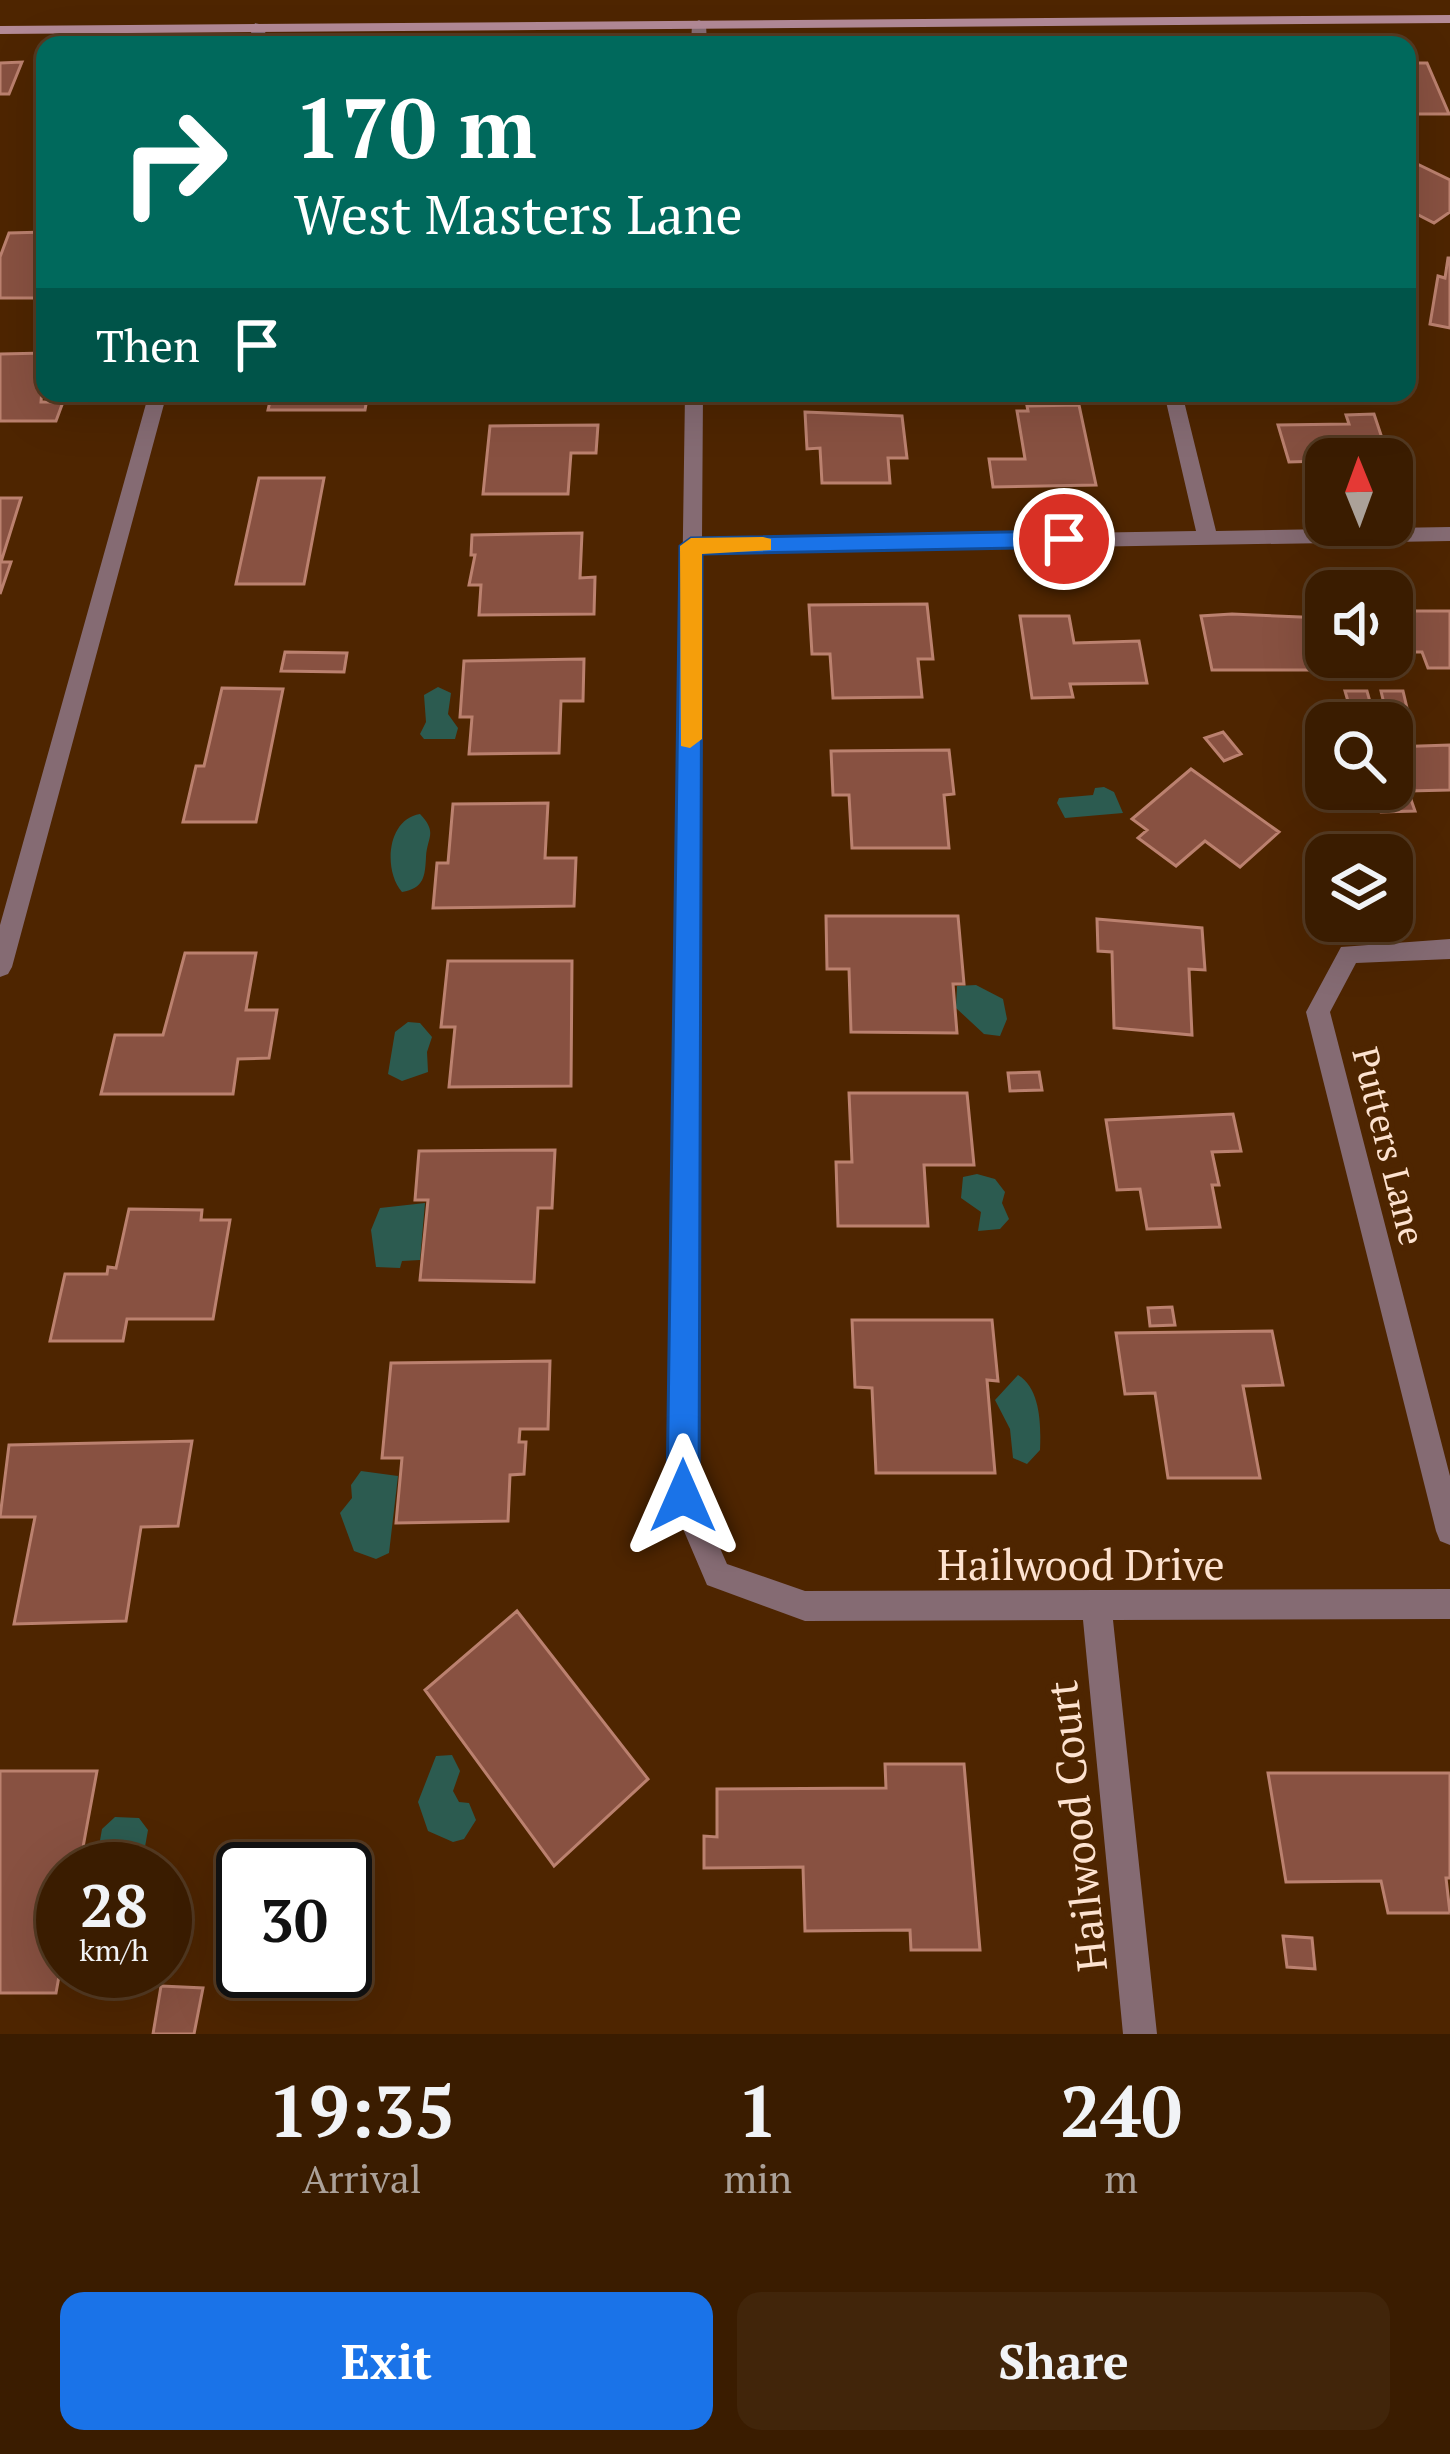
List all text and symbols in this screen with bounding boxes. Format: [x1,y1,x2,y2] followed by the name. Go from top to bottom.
[294,71,537,182] text: 170 m
[96,84,252,240] icon: right
[294,178,743,249] text: West Masters Lane
[224,312,290,378] icon: arrive
[96,315,200,375] text: Then
[1305,438,1413,546] north arrow
[1305,438,1413,942] map controls
[1013,488,1115,590] pin
[1031,506,1097,572] icon: arrive
[1305,570,1413,678] button: sound
[1305,702,1413,810] button: search
[1305,834,1413,942] button: layers
[1342,1042,1437,1250] street label: Putters Lane
[620,1433,746,1559] position arrow
[937,1536,1225,1592] street label: Hailwood Drive
[1033,1677,1119,1974] street label: Hailwood Court
[216,1842,372,1998] speed limit sign: 30
[80,1865,148,1944] text: 28
[79,1930,149,1970] text: km/h
[268,2062,455,2158] text: 19:35
[737,2062,778,2158] text: 1
[1060,2062,1182,2158] text: 240
[302,2152,421,2204] text: Arrival
[723,2152,792,2204] text: min
[1104,2152,1138,2204] text: m
[60,2292,713,2430] button: Exit
[737,2292,1390,2430] button: Share

